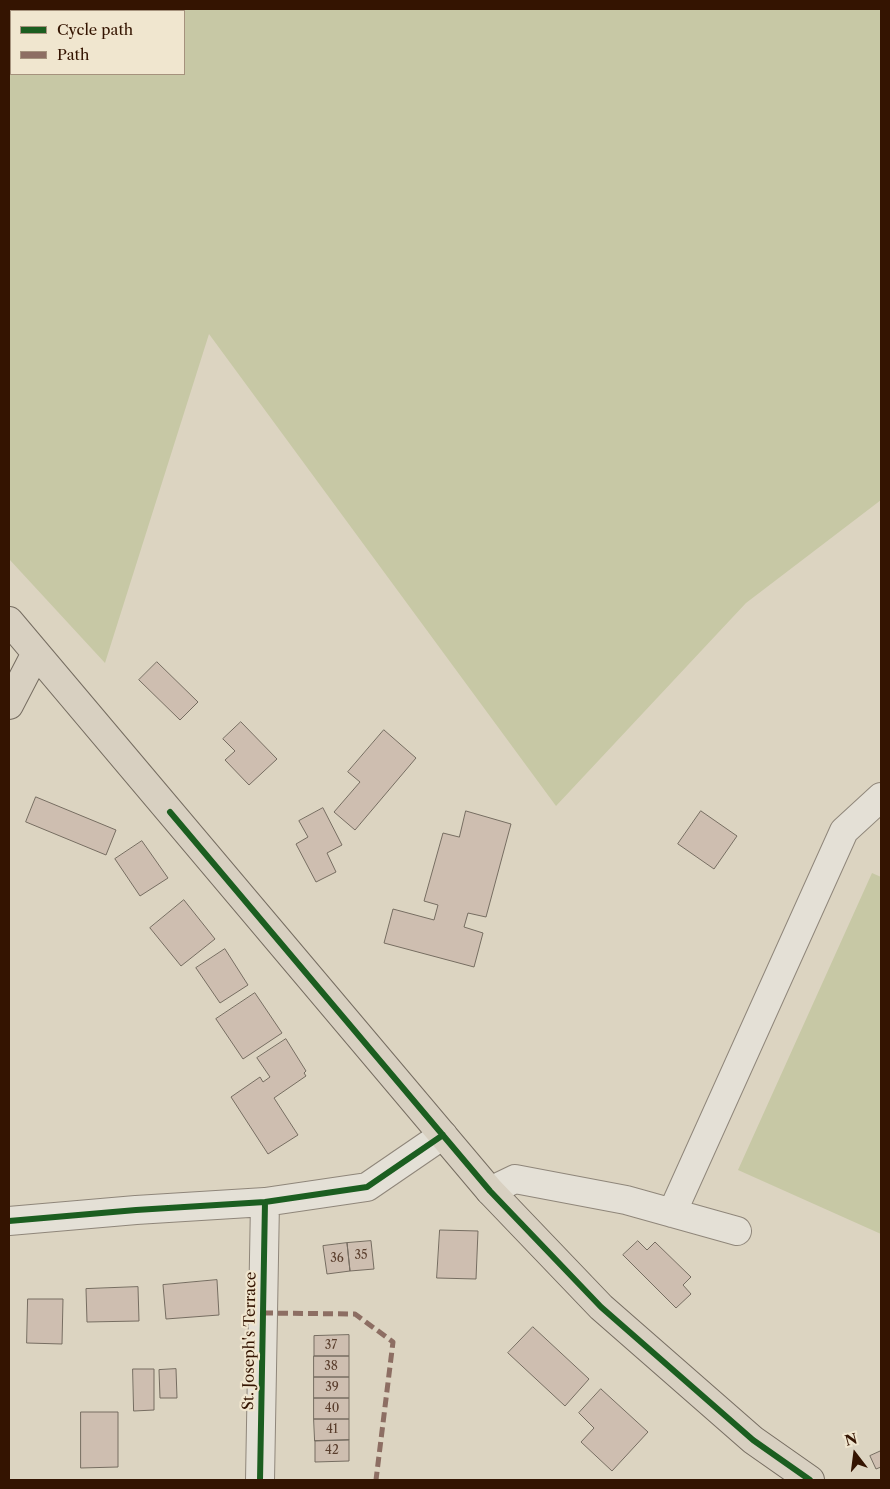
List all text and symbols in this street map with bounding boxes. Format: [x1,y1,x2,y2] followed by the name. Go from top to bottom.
[10,10,185,75] legend
[57,20,133,39] text: Cycle path
[57,45,89,64] text: Path
[354,1249,368,1263] house number: 35
[330,1252,344,1266] house number: 36
[240,1272,260,1410] street label: St. Joseph's Terrace
[325,1339,337,1353] house number: 37
[324,1360,338,1374] house number: 38
[325,1381,339,1395] house number: 39
[325,1402,339,1416] house number: 40
[326,1423,338,1437] house number: 41
[830,1429,880,1479] north arrow
[843,1429,859,1450] text: N
[325,1444,339,1458] house number: 42

